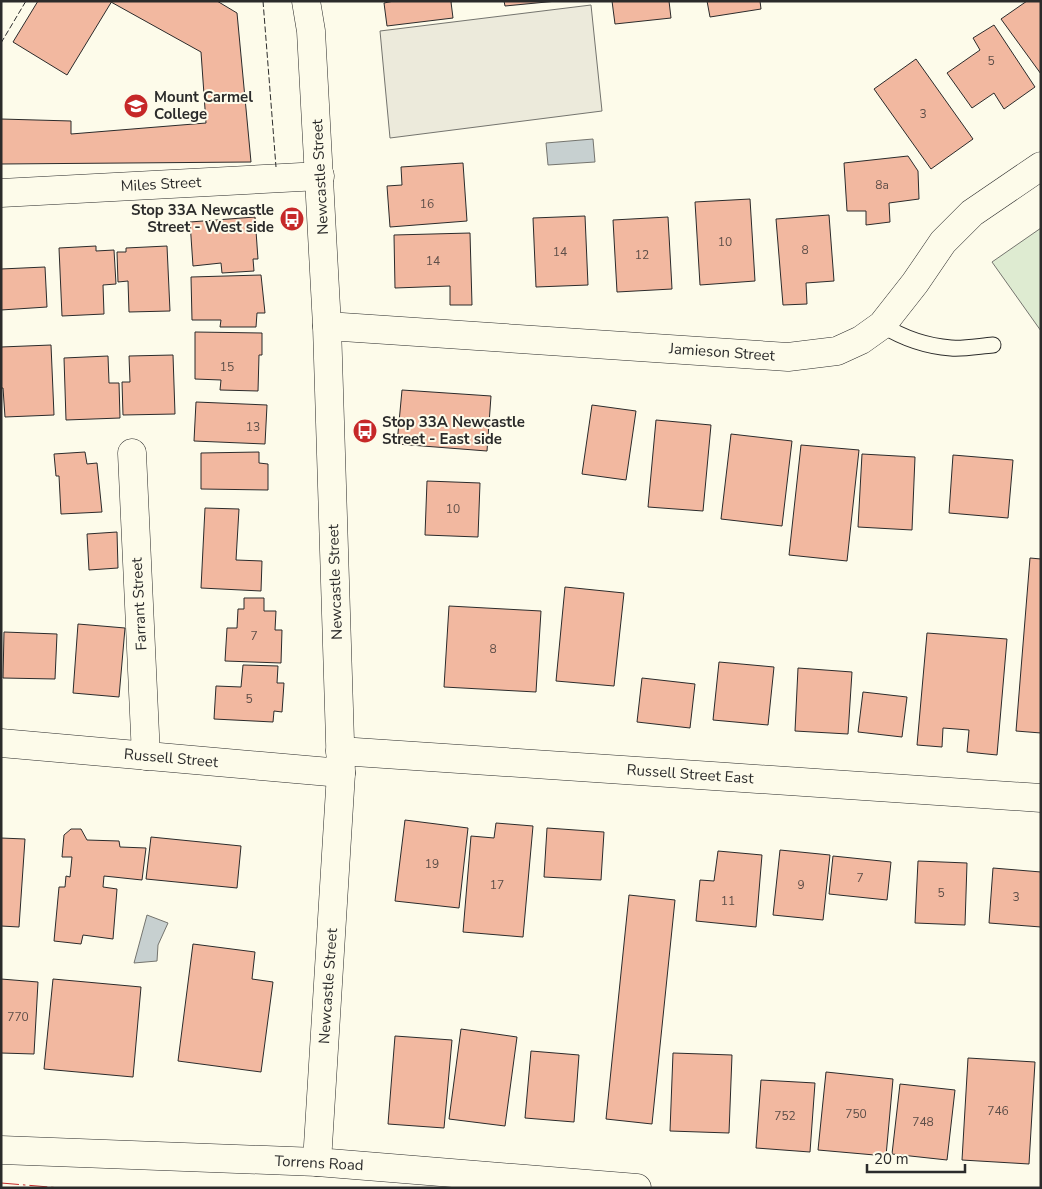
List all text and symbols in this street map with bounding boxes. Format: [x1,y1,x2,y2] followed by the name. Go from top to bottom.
[987,53,995,69] house number: 5
[154,87,253,124] place label: Mount Carmel College
[123,93,149,119] school or university icon: Mount Carmel College
[919,106,927,122] house number: 3
[307,118,333,235] street label: Newcastle Street
[120,172,203,196] street label: Miles Street
[875,177,889,193] house number: 8a
[420,196,434,212] house number: 16
[131,200,274,237] place label: Stop 33A Newcastle Street - West side
[279,206,305,232] bus stop icon: Stop 33A Newcastle Street - West side
[718,234,732,250] house number: 10
[801,242,809,258] house number: 8
[553,244,567,260] house number: 14
[635,247,649,263] house number: 12
[426,253,440,269] house number: 14
[667,338,776,366] street label: Jamieson Street
[220,359,234,375] house number: 15
[382,412,525,449] place label: Stop 33A Newcastle Street - East side
[352,418,378,444] bus stop icon: Stop 33A Newcastle Street - East side
[246,419,260,435] house number: 13
[446,501,460,517] house number: 10
[323,523,347,640] street label: Newcastle Street
[127,556,151,651] street label: Farrant Street
[250,628,258,644] house number: 7
[489,641,497,657] house number: 8
[245,691,253,707] house number: 5
[123,744,220,772] street label: Russell Street
[626,760,755,788] street label: Russell Street East
[425,856,439,872] house number: 19
[856,870,864,886] house number: 7
[490,877,504,893] house number: 17
[797,877,805,893] house number: 9
[937,885,945,901] house number: 5
[1012,889,1020,905] house number: 3
[721,893,735,909] house number: 11
[314,927,342,1044] street label: Newcastle Street
[7,1009,29,1025] house number: 770
[987,1103,1009,1119] house number: 746
[845,1106,867,1122] house number: 750
[774,1108,796,1124] house number: 752
[912,1114,934,1130] house number: 748
[867,1142,964,1174] scale bar
[874,1149,909,1169] text: 20 m
[274,1151,364,1175] street label: Torrens Road

